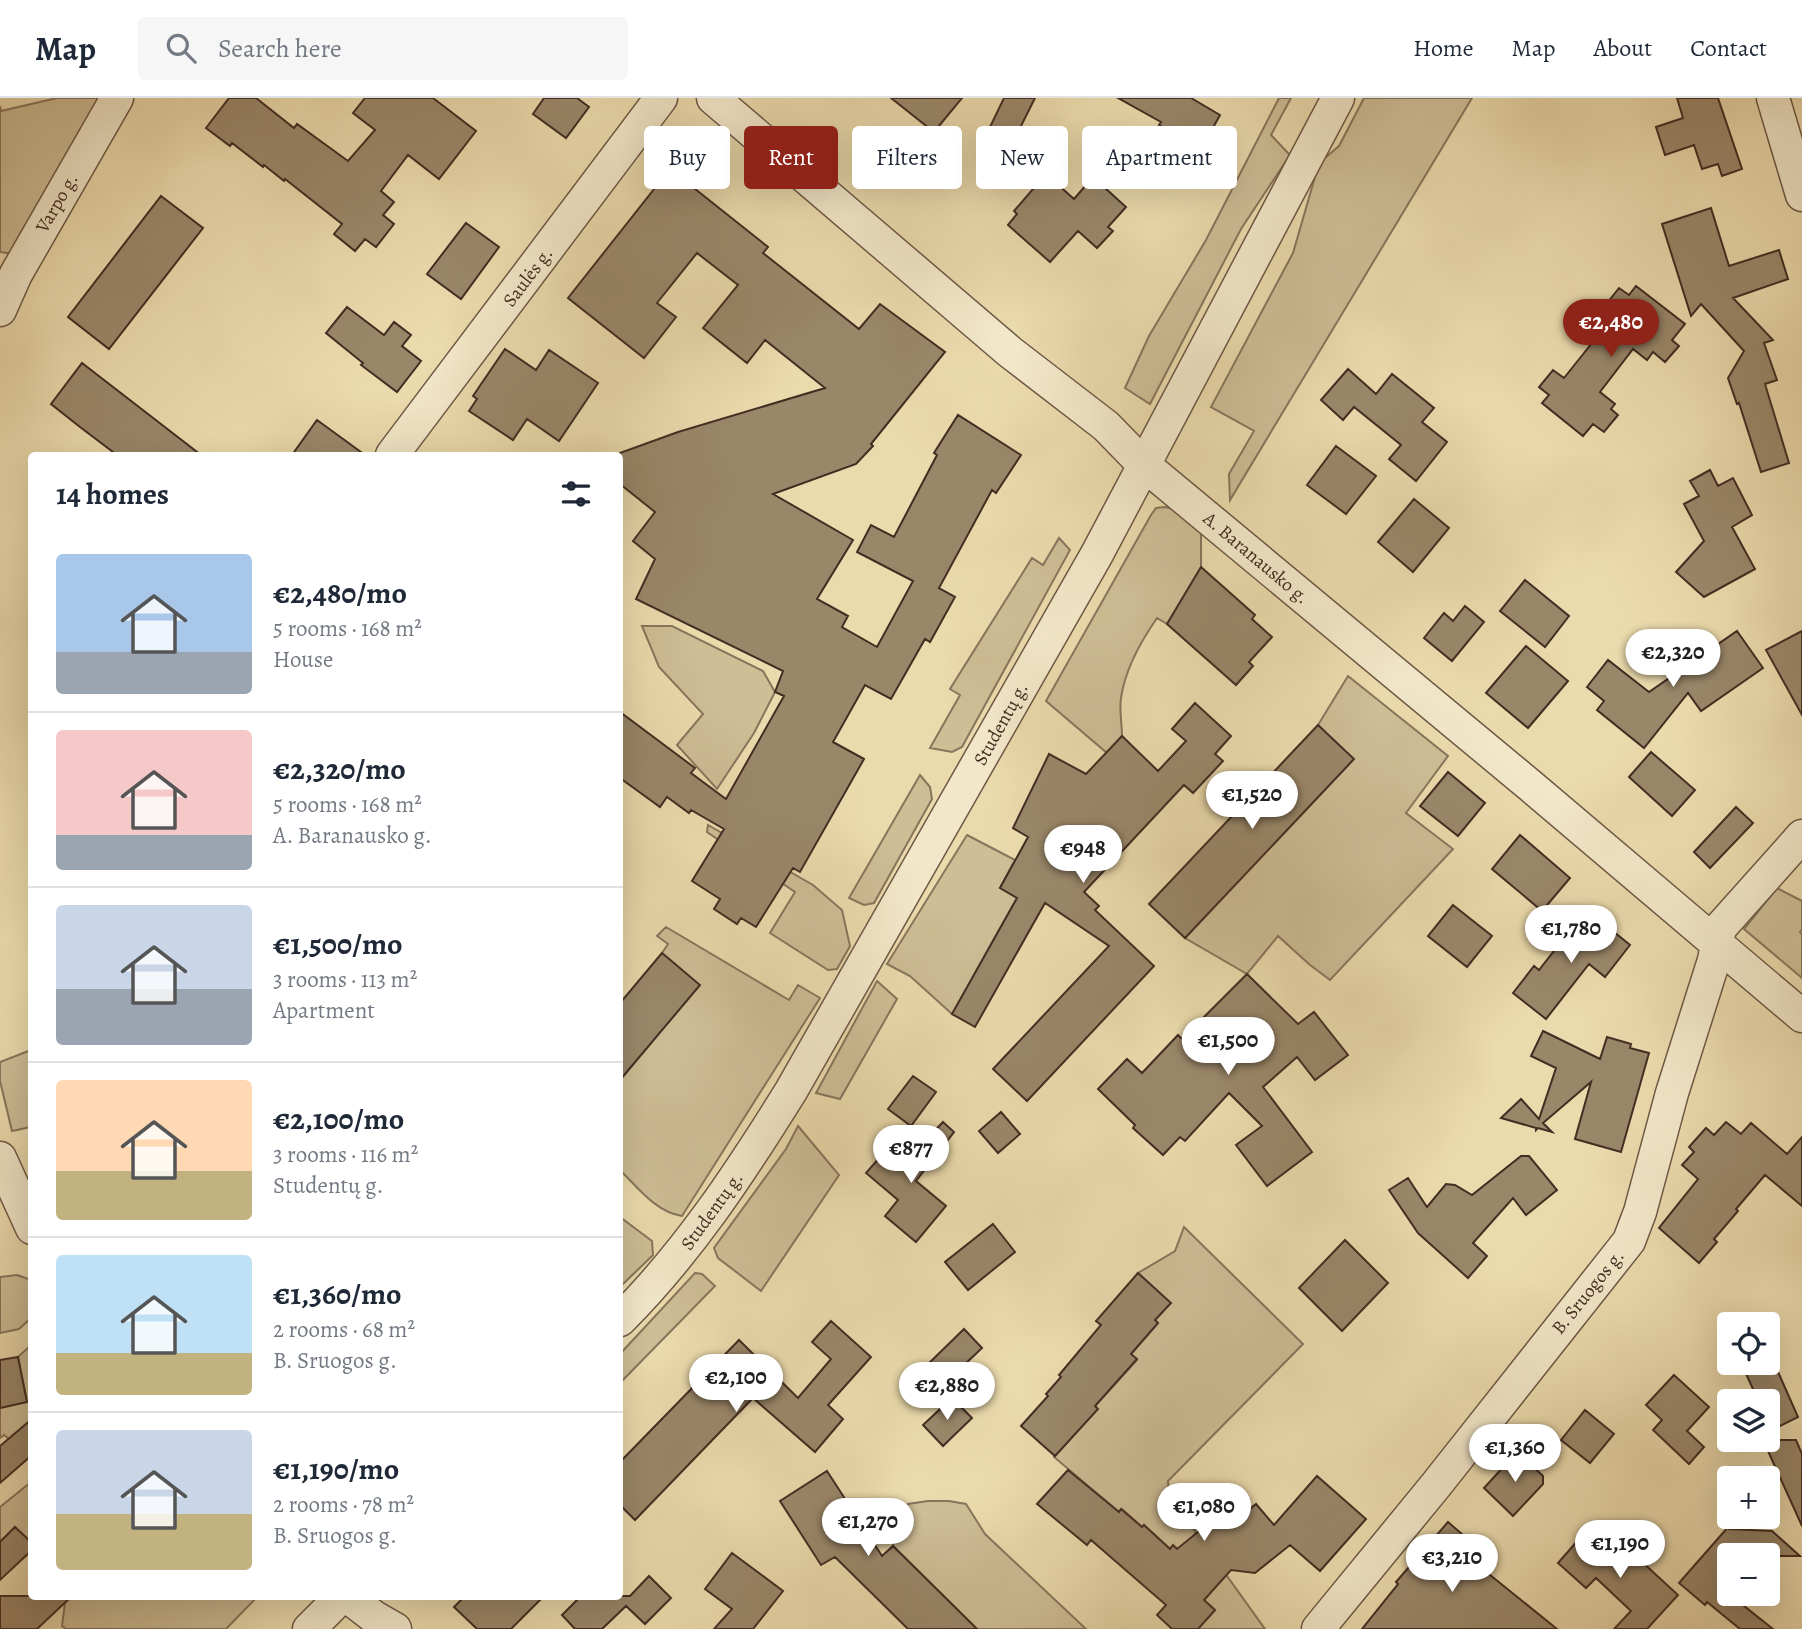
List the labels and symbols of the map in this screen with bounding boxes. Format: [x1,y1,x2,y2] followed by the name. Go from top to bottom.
[29,168,84,238] street label: Varpo g.
[497,242,559,312] street label: Saulės g.
[1554,300,1668,359] pin: €2,480
[1197,505,1315,610] street label: A. Baranausko g.
[1616,630,1730,689] pin: €2,320
[967,678,1035,770] street label: Studentų g.
[1195,772,1309,831] pin: €1,520
[1042,826,1124,885] pin: €948
[1514,906,1628,965] pin: €1,780
[1171,1018,1285,1077] pin: €1,500
[870,1126,952,1185] pin: €877
[675,1166,749,1256] street label: Studentų g.
[1546,1244,1630,1340] street label: B. Sruogos g.
[679,1354,793,1414] pin: €2,100
[890,1362,1004,1422] pin: €2,880
[1458,1424,1572,1484] pin: €1,360
[1147,1484,1261,1543] pin: €1,080
[811,1498,925,1558] pin: €1,270
[1563,1520,1677,1580] pin: €1,190
[1395,1534,1509,1594] pin: €3,210

